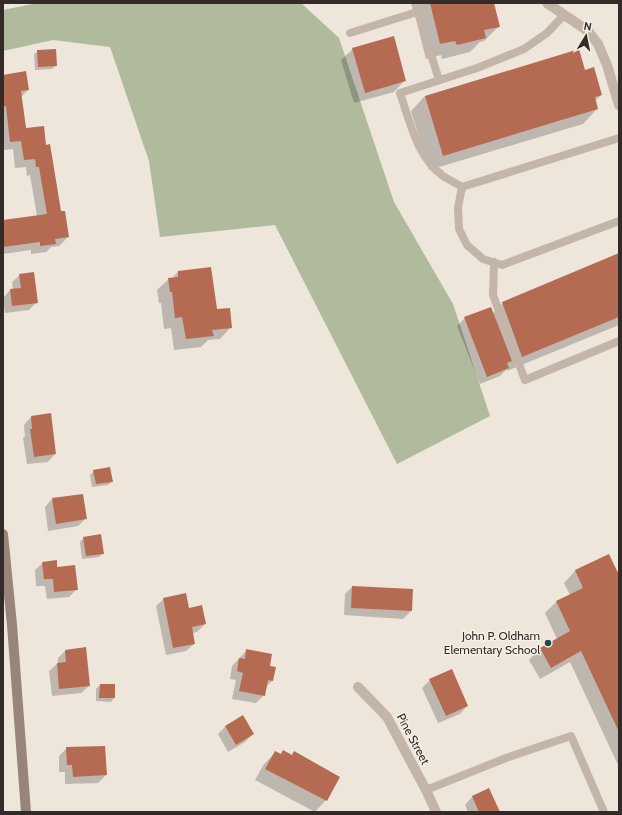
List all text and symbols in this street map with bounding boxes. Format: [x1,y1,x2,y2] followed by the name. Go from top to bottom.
[566,16,606,56] north arrow
[583,19,593,34] text: N
[444,628,540,657] place label: John P. Oldham Elementary School
[543,638,553,648] marker: John P. Oldham Elementary School
[394,711,433,767] street label: Pine Street

